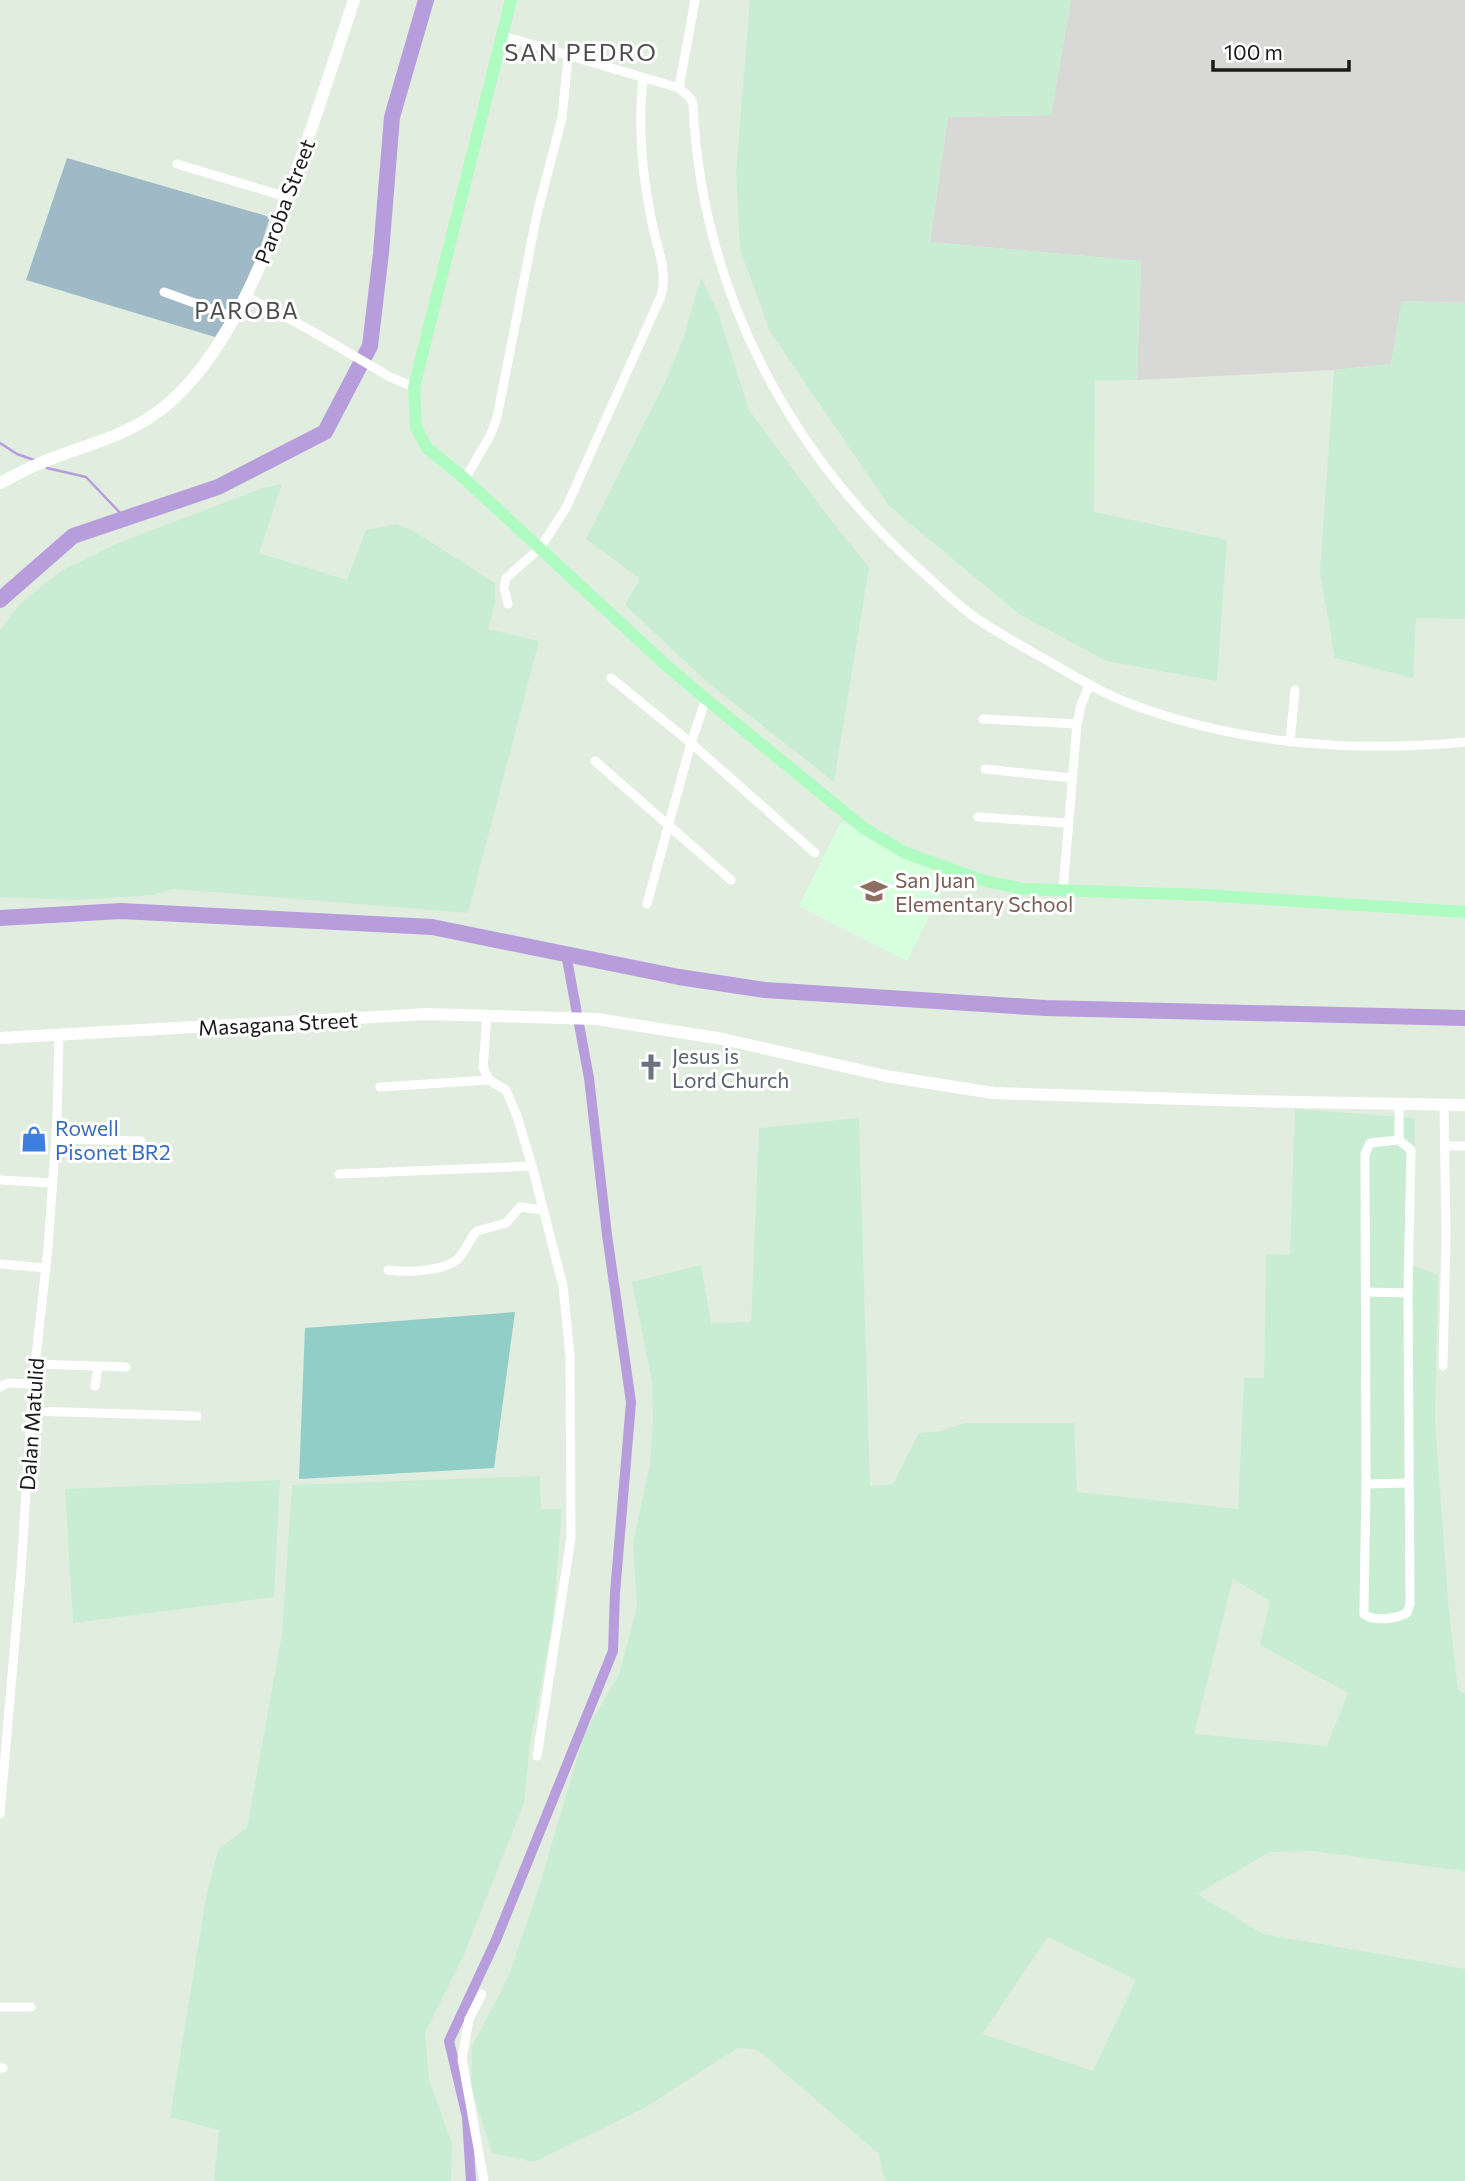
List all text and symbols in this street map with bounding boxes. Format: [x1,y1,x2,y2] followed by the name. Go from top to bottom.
[1213,28,1350,72] scale bar
[504,37,658,66] district label: SAN PEDRO
[1224,39,1283,64] text: 100 m
[249,135,319,267] street label: Paroba Street
[194,296,300,324] district label: PAROBA
[895,867,1073,916] place label: San Juan Elementary School
[859,876,889,906] school or university icon: San Juan Elementary School
[197,1006,359,1040] street label: Masagana Street
[672,1043,789,1092] place label: Jesus is Lord Church
[636,1052,666,1082] church icon: Jesus is Lord Church
[55,1115,171,1164] place label: Rowell Pisonet BR2
[19,1124,49,1154] shop icon: Rowell Pisonet BR2
[14,1357,48,1491] street label: Dalan Matulid

